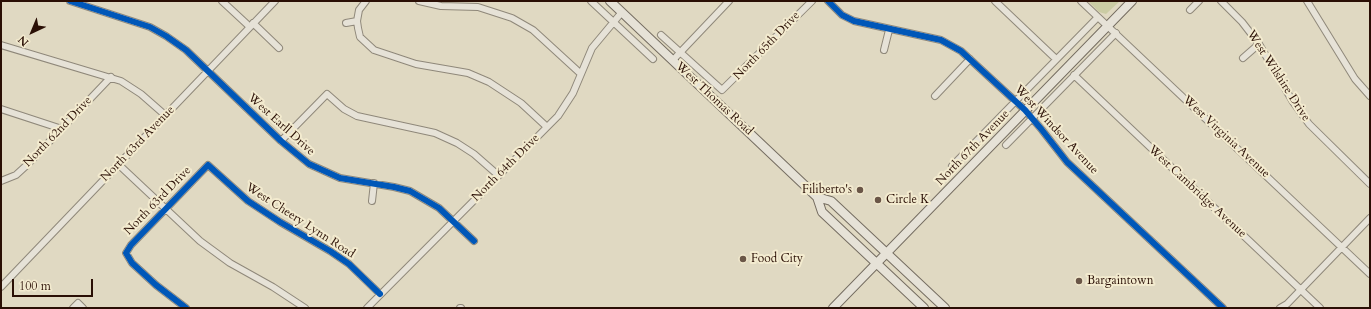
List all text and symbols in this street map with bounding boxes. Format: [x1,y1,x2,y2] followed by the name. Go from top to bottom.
[731,9,803,83] street label: North 65th Drive
[12,12,52,52] north arrow
[1243,28,1313,124] street label: West Wilshire Drive
[15,32,32,50] text: N
[672,59,756,139] street label: West Thomas Road
[1011,82,1101,178] street label: West Windsor Avenue
[245,91,317,159] street label: West Earll Drive
[1179,93,1273,181] street label: West Virginia Avenue
[21,94,95,170] street label: North 62nd Drive
[98,103,178,185] street label: North 63rd Avenue
[933,107,1013,189] street label: North 67th Avenue
[469,131,543,205] street label: North 64th Drive
[1145,143,1249,241] street label: West Cambridge Avenue
[122,164,194,238] street label: North 63rd Drive
[243,180,357,262] street label: West Cheery Lynn Road
[802,183,852,197] place label: Filiberto's
[855,185,865,195] marker: Filiberto's
[886,193,929,207] place label: Circle K
[873,195,883,205] marker: Circle K
[751,252,803,266] place label: Food City
[738,254,748,264] marker: Food City
[14,271,95,297] scale bar
[1087,274,1154,288] place label: Bargaintown
[1074,276,1084,286] marker: Bargaintown
[19,278,51,294] text: 100 m

